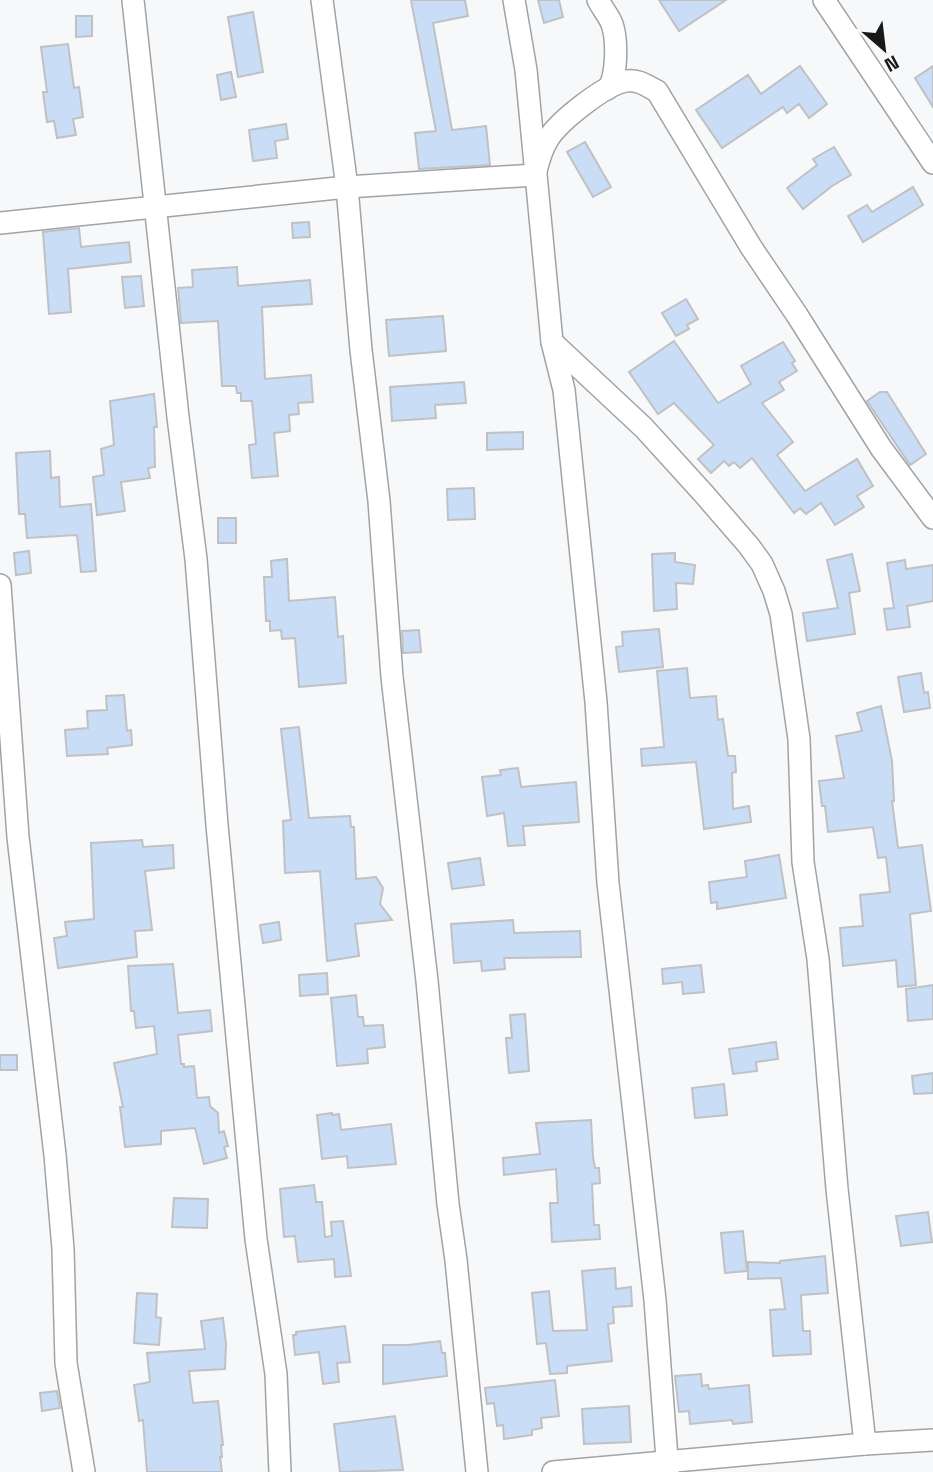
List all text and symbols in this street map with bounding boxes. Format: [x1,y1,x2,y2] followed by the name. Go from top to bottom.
[849,14,919,84] north arrow
[880,50,903,78] text: N

